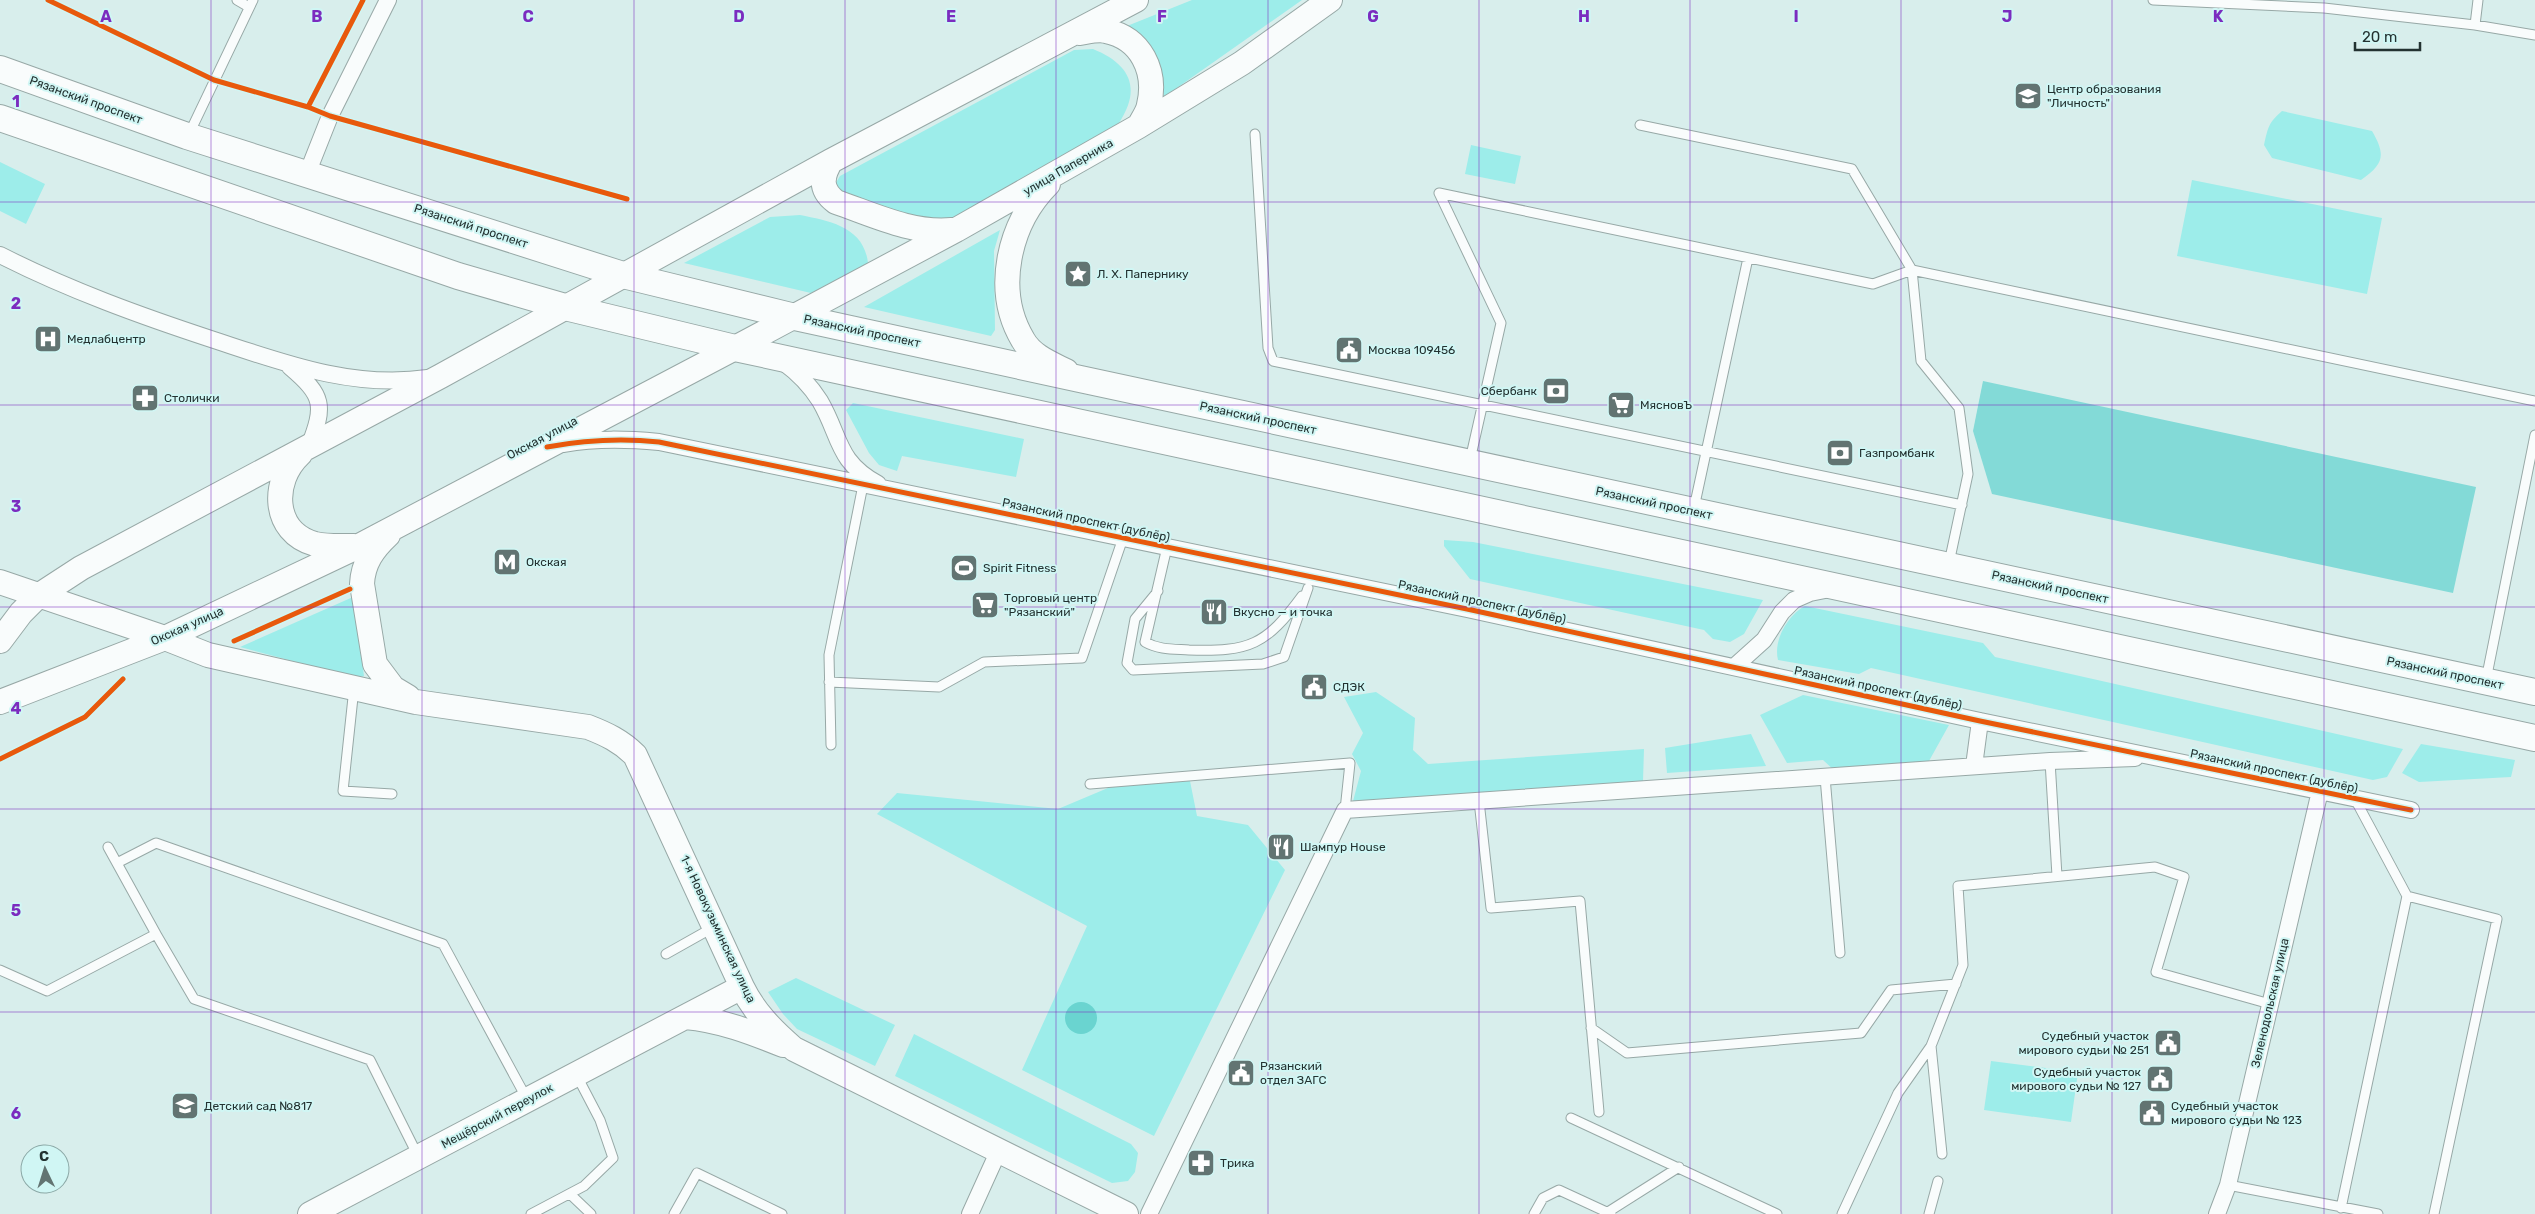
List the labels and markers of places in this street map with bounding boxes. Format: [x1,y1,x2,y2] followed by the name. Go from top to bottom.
[2013,81,2043,111] school or university icon: Центр образования "Личность"
[2047,82,2161,110] place label: Центр образования "Личность"
[1063,259,1093,289] place icon: Л. Х. Папернику
[1097,267,1189,281] place label: Л. Х. Папернику
[33,324,63,354] hospital icon: Медлабцентр
[67,332,146,346] place label: Медлабцентр
[1334,335,1364,365] public building icon: Москва 109456
[1368,343,1455,357] place label: Москва 109456
[1541,376,1571,406] bank icon: Сбербанк
[130,383,160,413] pharmacy icon: Столички
[1481,384,1538,398] place label: Сбербанк
[1606,390,1636,420] supermarket icon: МясновЪ
[164,391,220,405] place label: Столички
[1640,398,1693,412] place label: МясновЪ
[1825,438,1855,468] bank icon: Газпромбанк
[1859,446,1935,460] place label: Газпромбанк
[492,547,522,577] metro station icon: Окская
[949,553,979,583] sports icon: Spirit Fitness
[526,555,567,569] place label: Окская
[983,561,1056,575] place label: Spirit Fitness
[970,590,1000,620] supermarket icon: Торговый центр "Рязанский"
[1004,591,1097,619] place label: Торговый центр "Рязанский"
[1199,597,1229,627] restaurant icon: Вкусно — и точка
[1233,605,1333,619] place label: Вкусно — и точка
[1299,672,1329,702] public building icon: СДЭК
[1333,680,1365,694] place label: СДЭК
[1266,832,1296,862] restaurant icon: Шампур House
[1300,840,1386,854] place label: Шампур House
[2153,1028,2183,1058] public building icon: Судебный участок мирового судьи № 251
[2018,1029,2150,1057] place label: Судебный участок мирового судьи № 251
[1226,1058,1256,1088] public building icon: Рязанский отдел ЗАГС
[1260,1059,1326,1087] place label: Рязанский отдел ЗАГС
[2145,1064,2175,1094] public building icon: Судебный участок мирового судьи № 127
[2011,1065,2142,1093] place label: Судебный участок мирового судьи № 127
[170,1091,200,1121] school or university icon: Детский сад №817
[2137,1098,2167,1128] public building icon: Судебный участок мирового судьи № 123
[204,1099,312,1113] place label: Детский сад №817
[2171,1099,2302,1127] place label: Судебный участок мирового судьи № 123
[1186,1148,1216,1178] pharmacy icon: Трика
[1220,1156,1254,1170] place label: Трика

